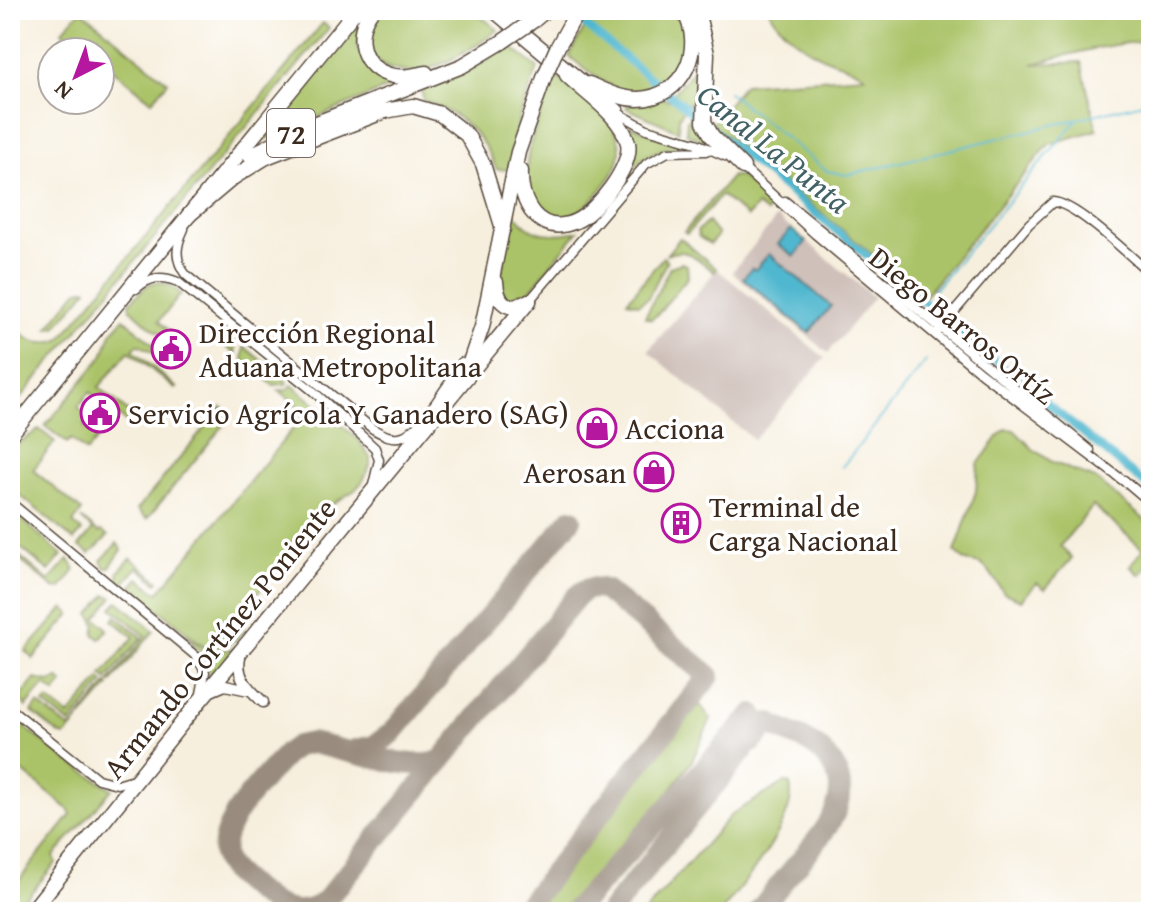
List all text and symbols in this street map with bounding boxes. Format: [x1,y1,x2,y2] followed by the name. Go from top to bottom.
[36,36,116,116] north arrow
[687,72,861,225] water label: Canal La Punta
[46,74,79,108] text: N
[267,109,315,157] road number: 72
[860,236,1066,414] street label: Diego Barros Ortíz
[199,310,482,388] place label: Dirección Regional Aduana Metropolitana
[150,328,192,370] public building icon: Dirección Regional Aduana Metropolitana
[128,391,569,435] place label: Servicio Agrícola Y Ganadero (SAG)
[79,392,121,434] public building icon: Servicio Agrícola Y Ganadero (SAG)
[625,406,725,450] place label: Acciona
[576,407,618,449] shop icon: Acciona
[524,450,626,494] place label: Aerosan
[633,451,675,493] shop icon: Aerosan
[709,484,898,562] place label: Terminal de Carga Nacional
[92,488,346,788] street label: Armando Cortínez Poniente
[660,502,702,544] building icon: Terminal de Carga Nacional

